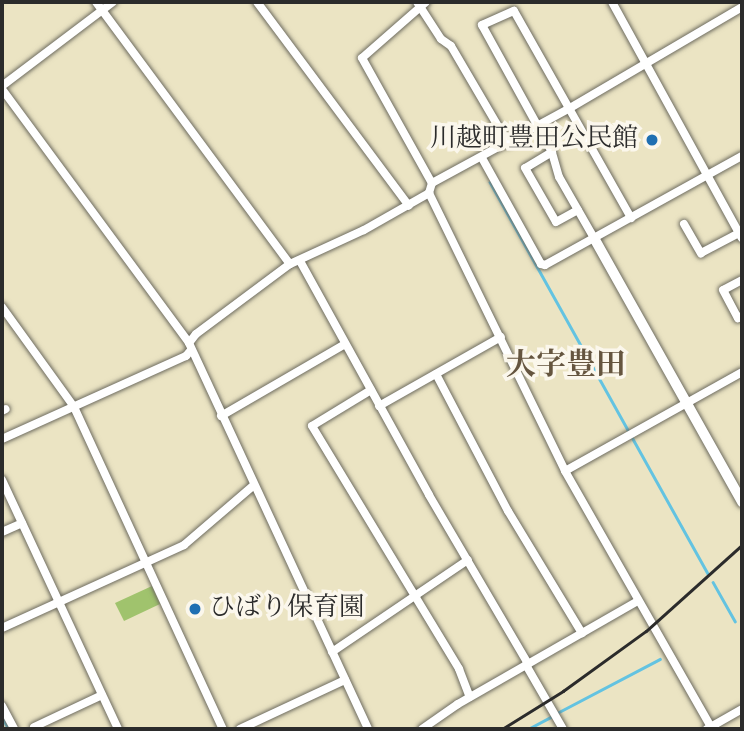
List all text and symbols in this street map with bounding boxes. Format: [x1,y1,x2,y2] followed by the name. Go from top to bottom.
[430,124,638,156] place label: 川越町豊田公民館
[644,132,660,148] marker: 川越町豊田公民館
[506,348,626,384] district label: 大字豊田
[209,593,365,625] place label: ひばり保育園
[187,601,203,617] marker: ひばり保育園

